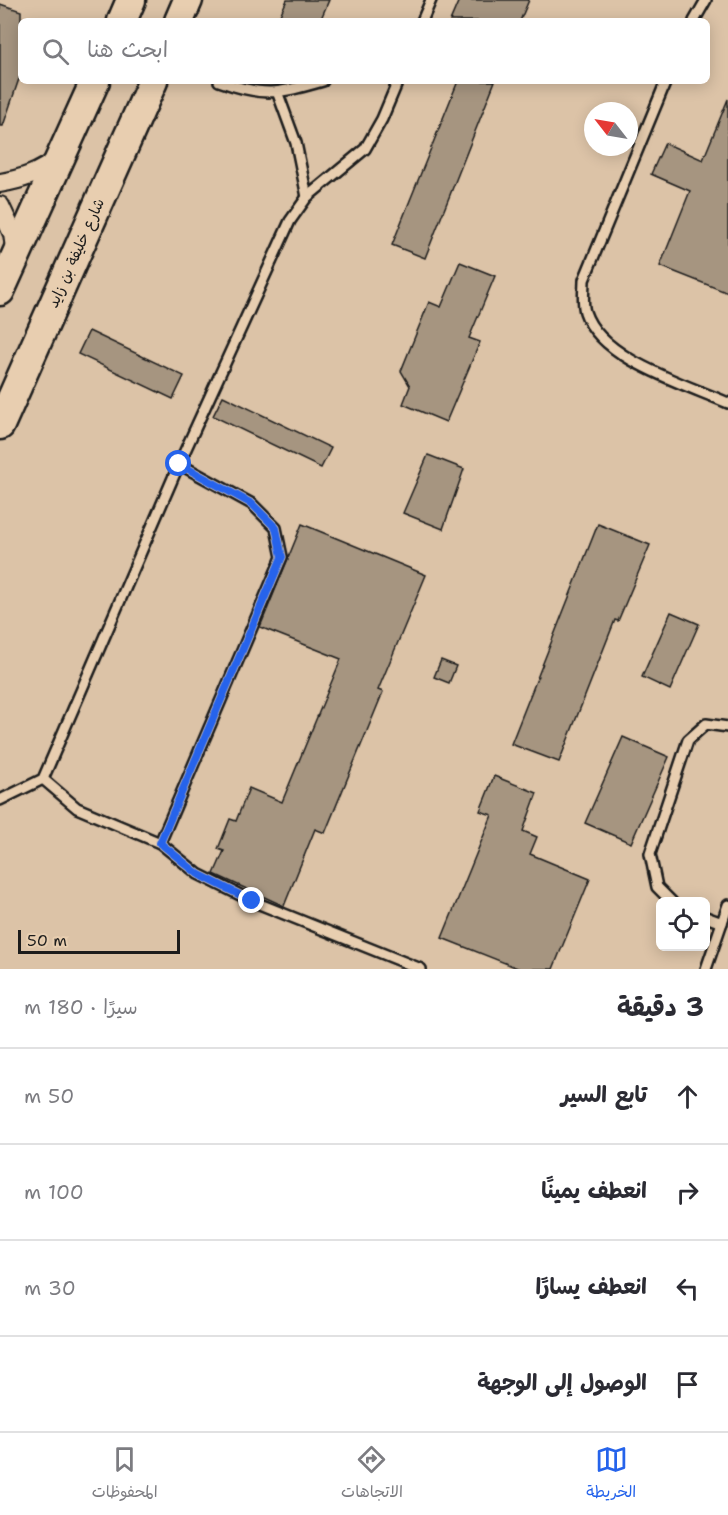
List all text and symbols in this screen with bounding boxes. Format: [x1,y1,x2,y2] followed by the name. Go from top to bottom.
[18,18,710,84] search box
[39,35,72,68] icon: search
[87,35,168,64] text: ابحث هنا
[584,102,638,156] north arrow
[43,195,109,311] street label: شارع خليفة بن زايد
[165,450,191,476] route start
[238,887,264,913] route end
[656,897,710,951] map controls
[656,897,710,951] button: locate
[18,927,180,954] scale bar
[27,930,67,951] text: 50 m
[617,989,704,1024] text: 3 دقيقة
[24,994,138,1020] text: سيرًا · 180 m
[561,1080,647,1109] text: تابع السير
[671,1080,704,1113] icon: ahead
[24,1083,74,1109] text: 50 m
[541,1176,647,1205] text: انعطف يمينًا
[671,1176,704,1209] icon: right
[24,1179,84,1205] text: 100 m
[535,1272,647,1301] text: انعطف يسارًا
[671,1272,704,1305] icon: left
[24,1275,76,1301] text: 30 m
[477,1368,647,1397] text: الوصول إلى الوجهة
[671,1368,704,1401] icon: arrive
[92,1443,158,1506] tab: المحفوظات
[341,1443,403,1506] tab: الاتجاهات
[586,1443,636,1506] tab: الخريطة

